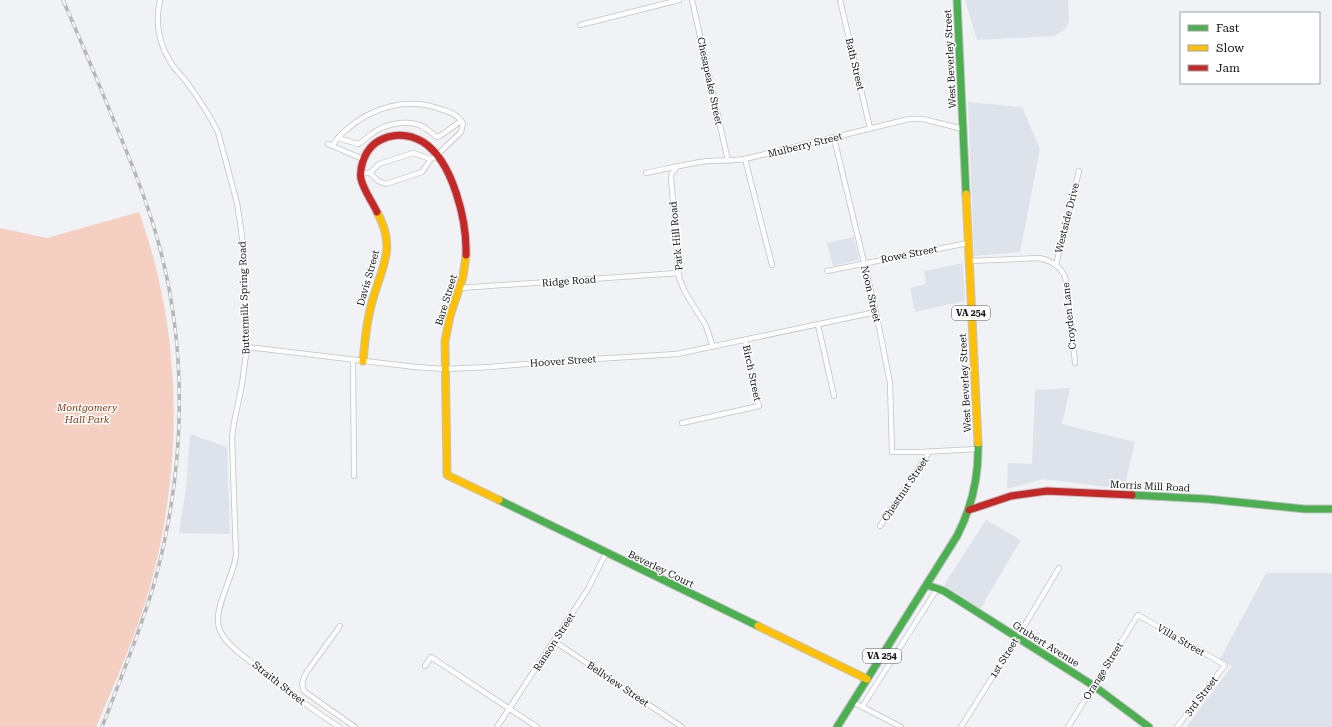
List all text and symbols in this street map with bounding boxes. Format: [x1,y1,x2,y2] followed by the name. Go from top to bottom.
[942,9,958,109] street label: West Beverley Street
[1180,12,1320,84] legend
[1216,21,1240,35] text: Fast
[695,36,725,126] street label: Chesapeake Street
[844,37,866,91] street label: Bath Street
[1216,41,1244,55] text: Slow
[1216,61,1240,75] text: Jam
[767,130,844,160] street label: Mulberry Street
[1053,181,1081,254] street label: Westside Drive
[667,200,685,271] street label: Park Hill Road
[237,241,251,355] street label: Buttermilk Spring Road
[880,243,939,265] street label: Rowe Street
[355,248,381,307] street label: Davis Street
[859,265,883,324] street label: Noon Street
[433,273,459,327] street label: Bare Street
[541,274,597,288] street label: Ridge Road
[1060,281,1078,350] street label: Croyden Lane
[952,306,990,320] road number: VA 254
[957,333,973,433] street label: West Beverley Street
[741,344,763,402] street label: Birch Street
[529,353,597,369] street label: Hoover Street
[56,402,118,425] park label: Montgomery Hall Park
[879,455,931,523] street label: Chestnut Street
[1110,478,1191,494] street label: Morris Mill Road
[626,548,696,590] street label: Beverley Court
[531,611,577,673] street label: Ranson Street
[1011,619,1082,669] street label: Grubert Avenue
[1155,622,1207,658] street label: Villa Street
[987,636,1021,680] street label: 1st Street
[1081,640,1125,702] street label: Orange Street
[863,649,901,663] road number: VA 254
[250,659,308,707] street label: Straith Street
[585,659,651,709] street label: Bellview Street
[1182,674,1220,718] street label: 3rd Street

